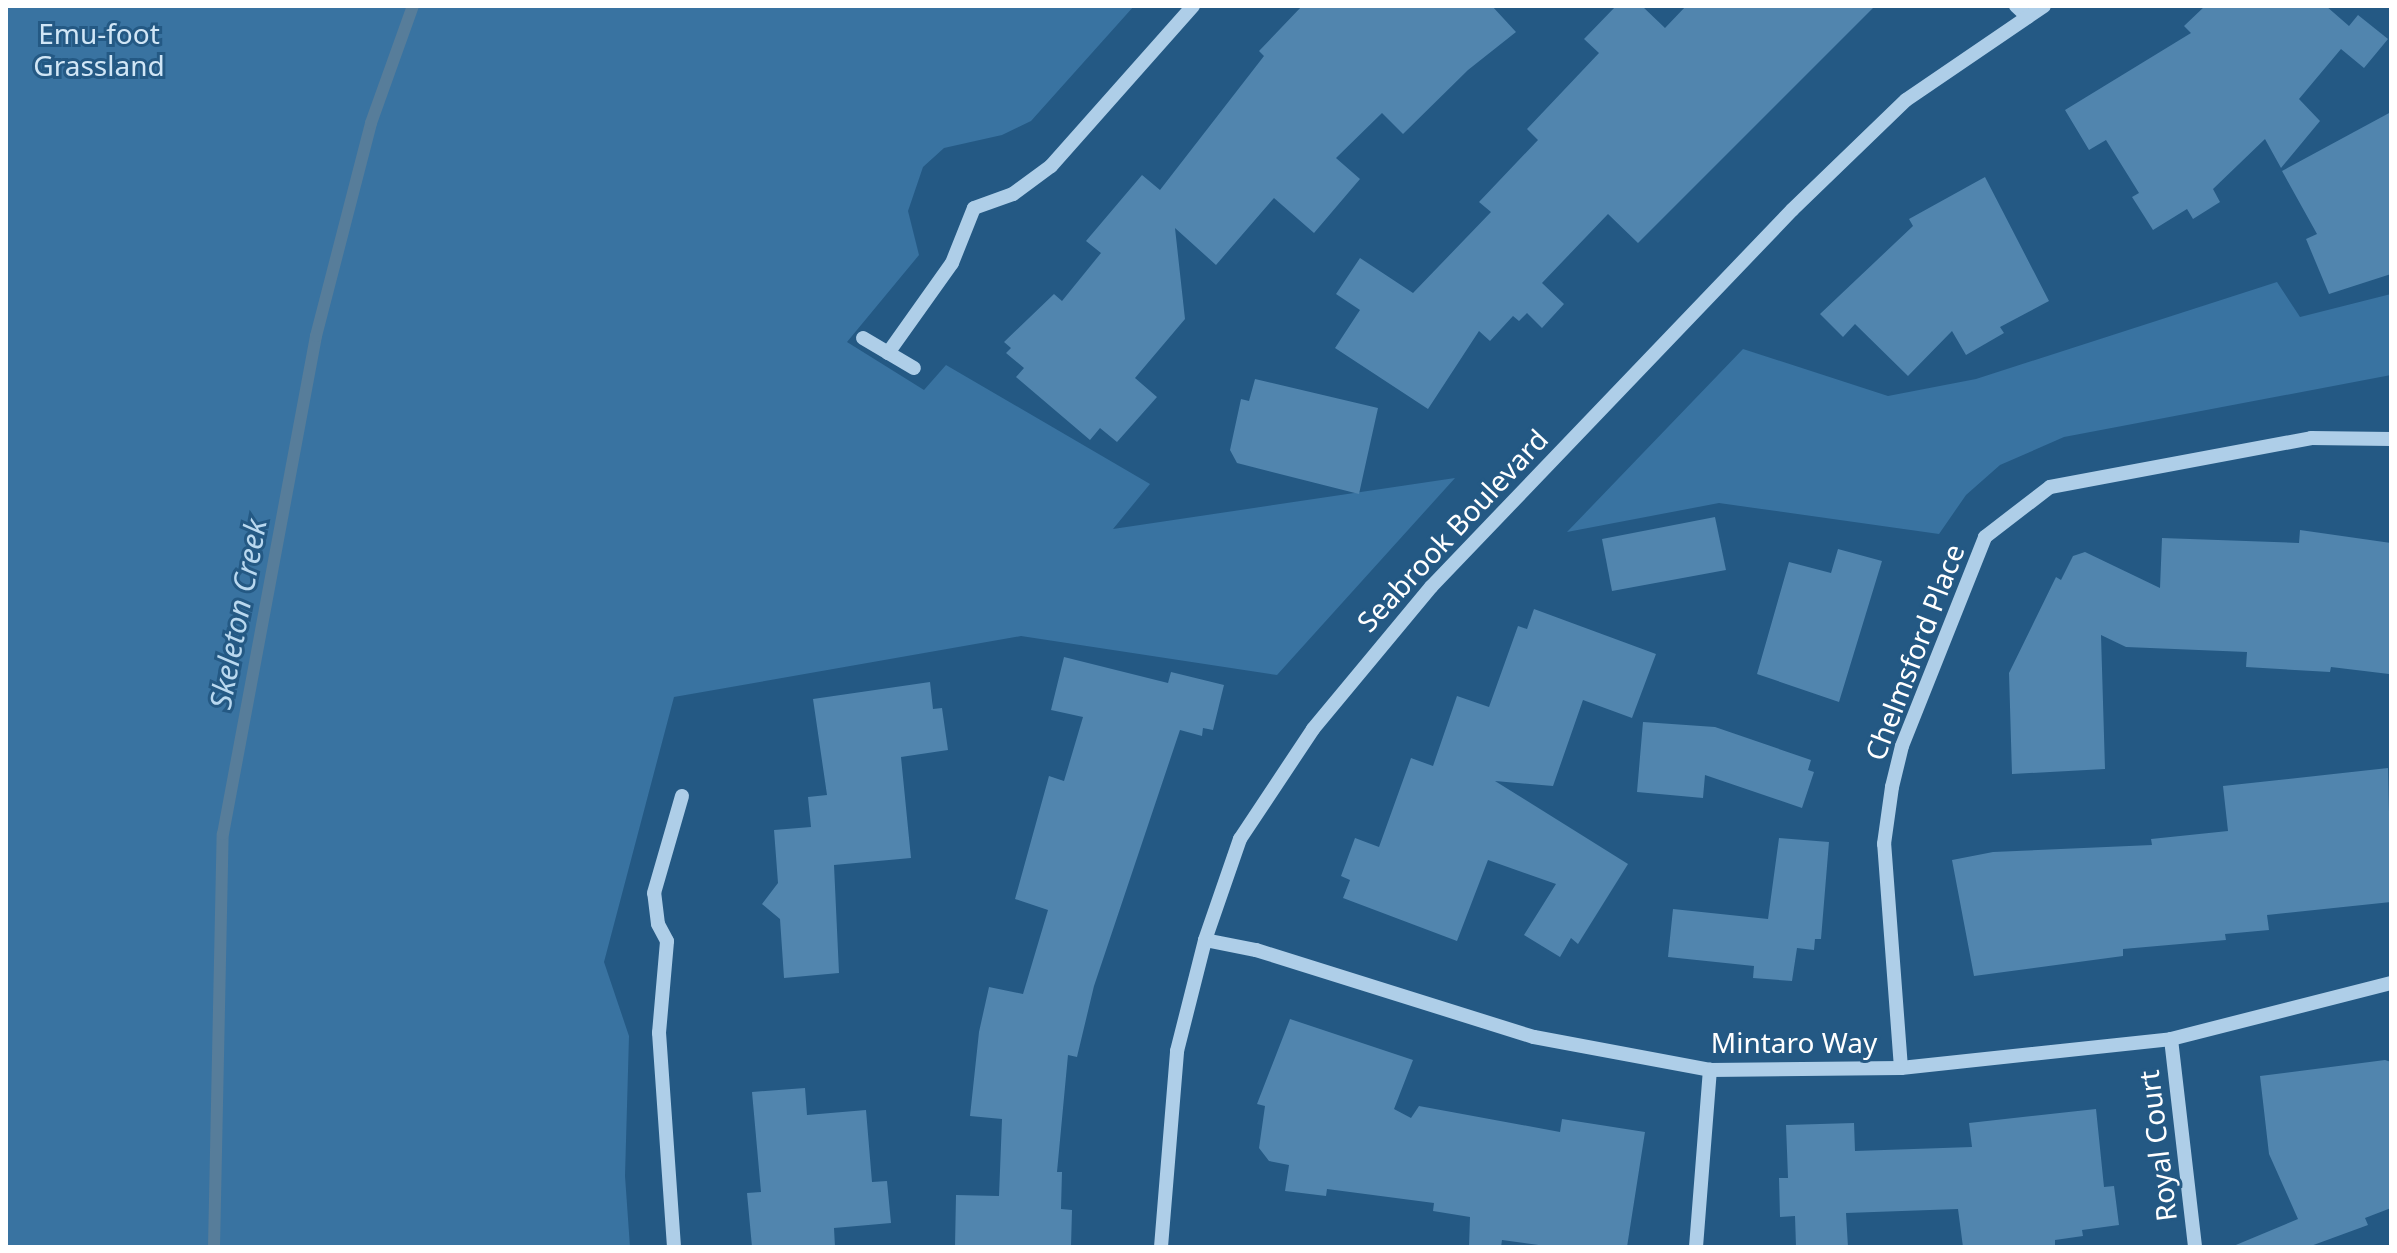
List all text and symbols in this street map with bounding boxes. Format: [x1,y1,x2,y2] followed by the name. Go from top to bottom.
[33,16,165,82] park label: Emu-foot Grassland
[1350,422,1554,638] street label: Seabrook Boulevard
[202,516,274,712] water label: Skeleton Creek
[1857,539,1971,765] street label: Chelmsford Place
[1711,1025,1877,1059] street label: Mintaro Way
[2131,1069,2183,1223] street label: Royal Court

